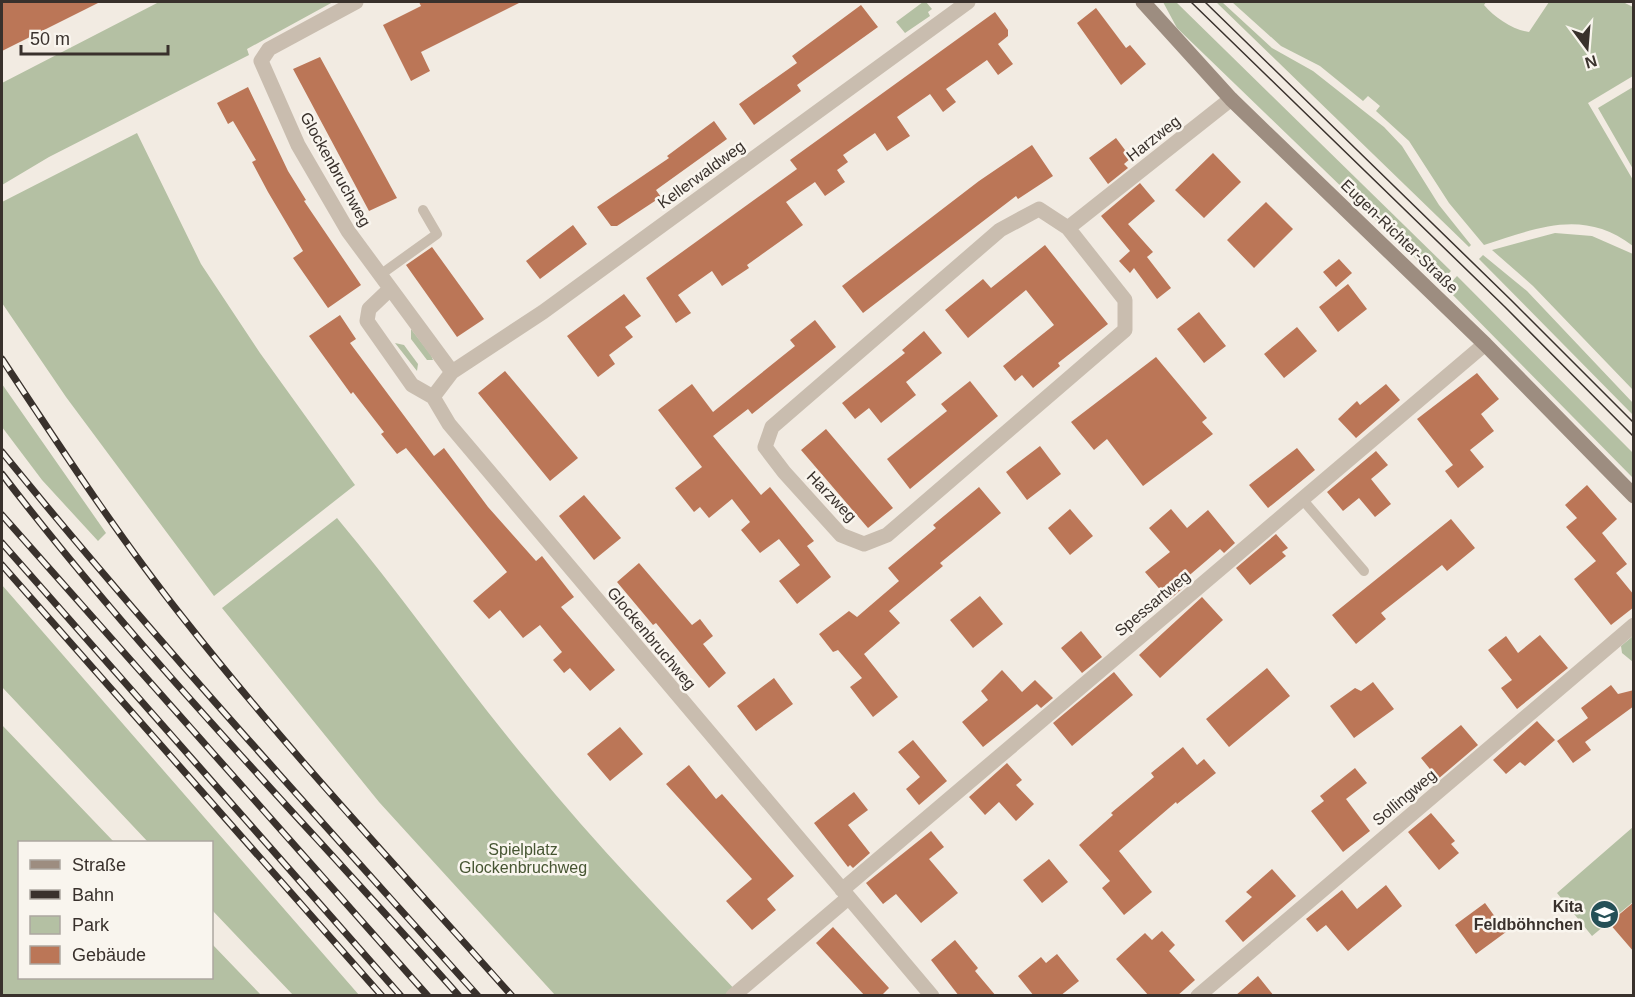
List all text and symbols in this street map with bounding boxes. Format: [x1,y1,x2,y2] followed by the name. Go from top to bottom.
[21,18,168,56] scale bar
[1557,18,1617,78] north arrow
[30,29,70,49] text: 50 m
[1583,52,1599,72] text: N
[297,109,374,229] street label: Glockenbruchweg
[1123,112,1183,165] street label: Harzweg
[655,137,748,212] street label: Kellerwaldweg
[1338,176,1462,297] street label: Eugen-Richter-Straße
[804,468,860,525] street label: Harzweg
[1111,567,1193,640] street label: Spessartweg
[604,584,699,693] street label: Glockenbruchweg
[1369,766,1439,829] street label: Sollingweg
[18,841,213,979] legend
[459,841,587,876] park label: Spielplatz Glockenbruchweg
[72,855,126,875] text: Straße
[72,885,114,905] text: Bahn
[1474,898,1583,933] place label: Kita Feldböhnchen
[1588,899,1620,931] school or university icon: Kita Feldböhnchen
[72,915,110,935] text: Park
[72,945,146,965] text: Gebäude

